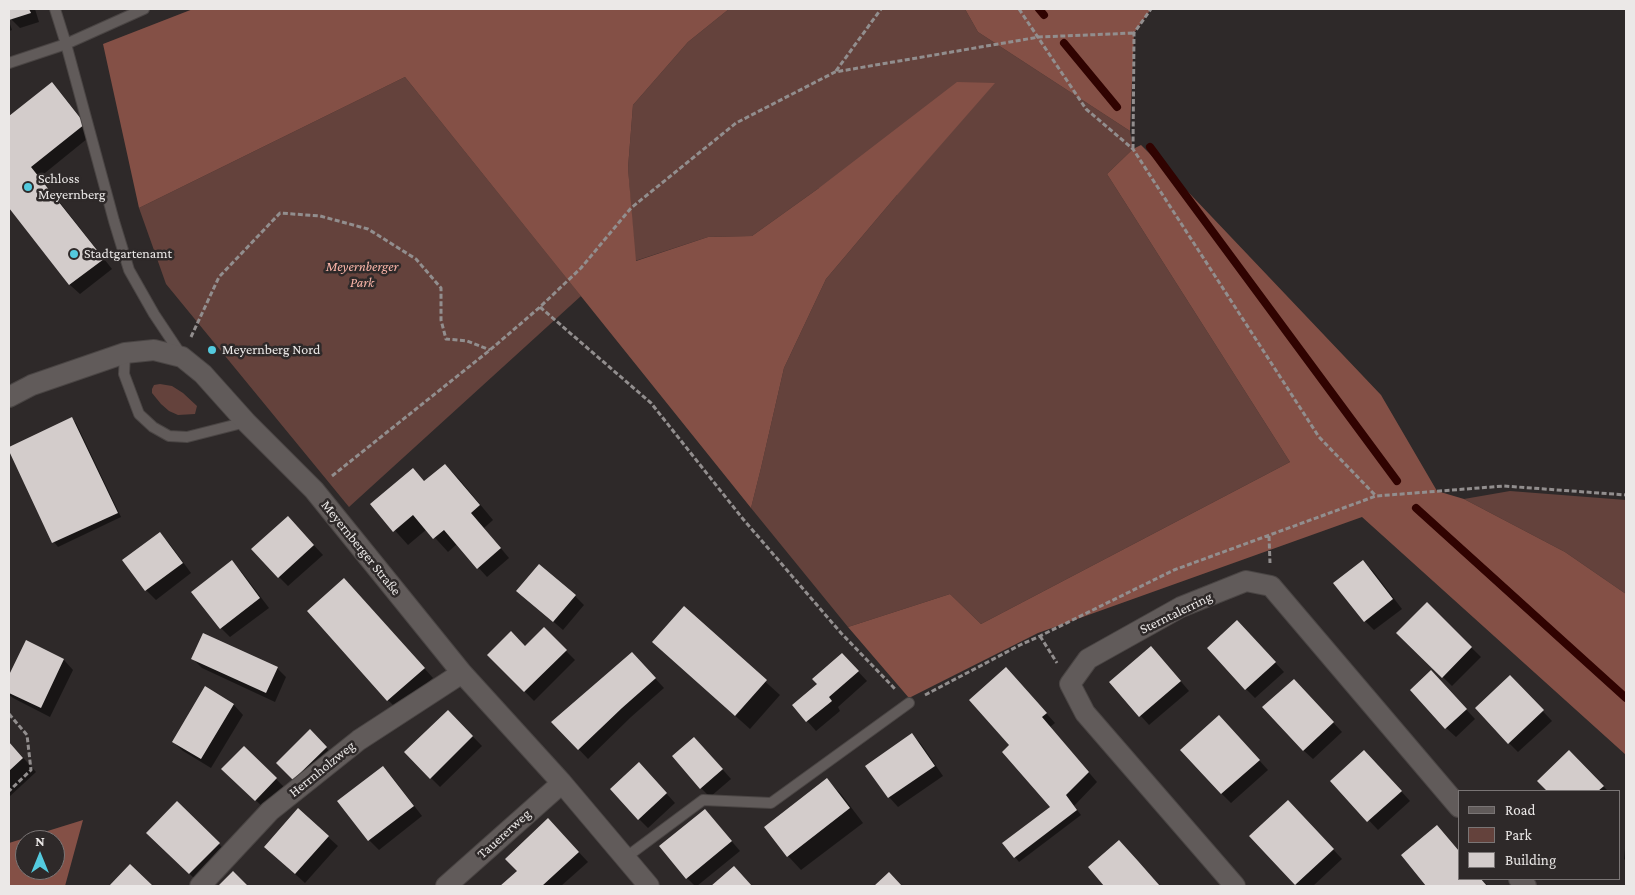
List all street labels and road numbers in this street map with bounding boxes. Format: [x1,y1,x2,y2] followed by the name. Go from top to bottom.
[317,497,405,599] street label: Meyernberger Straße
[1137,588,1215,638] street label: Sterntalerring
[286,737,358,801] street label: Herrnholzweg
[474,806,534,862] street label: Tauererweg

